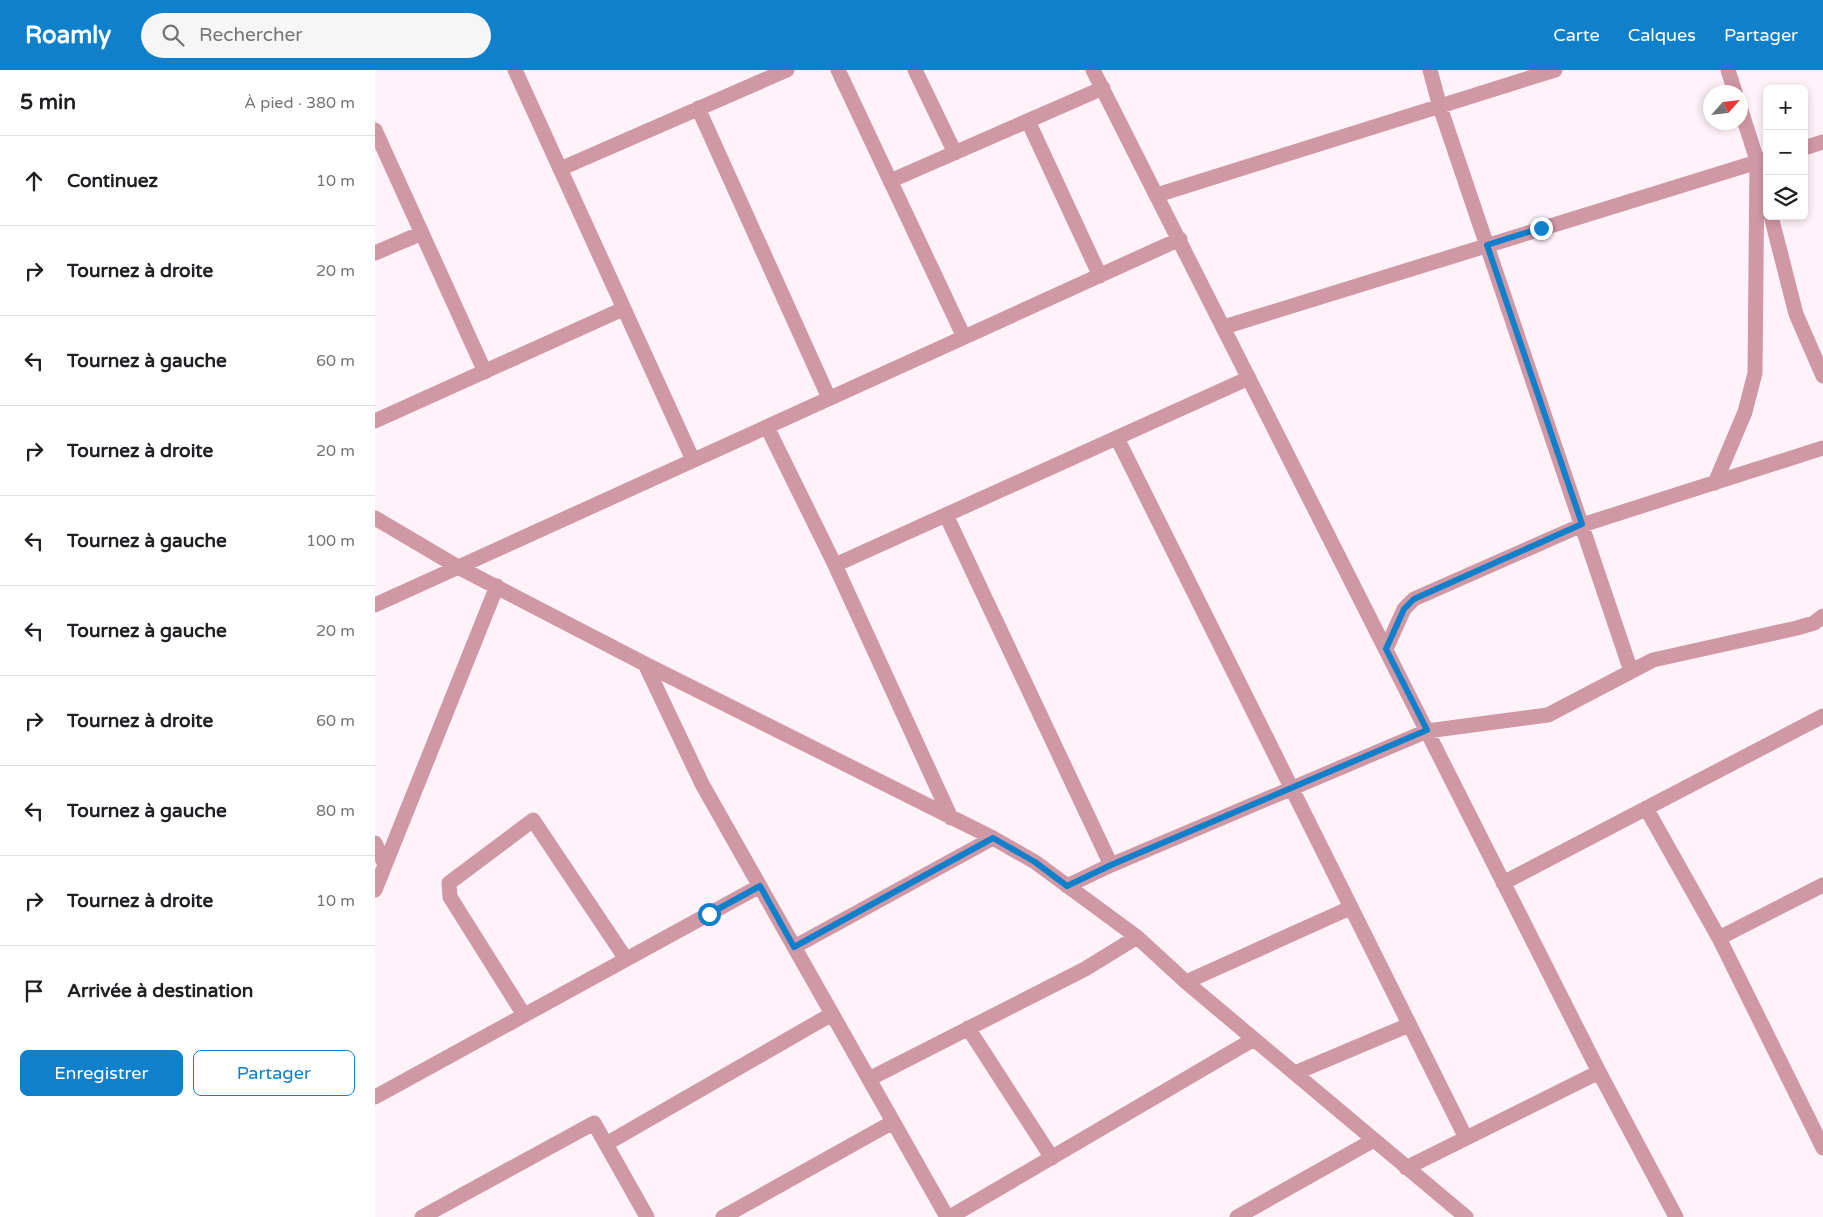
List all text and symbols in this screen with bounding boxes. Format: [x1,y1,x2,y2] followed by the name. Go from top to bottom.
[141,13,491,58] search box
[25,21,111,50] text: Roamly
[159,21,187,49] icon: search
[199,24,303,46] text: Rechercher
[1553,24,1600,46] text: Carte
[1628,24,1696,46] text: Calques
[1724,24,1798,46] text: Partager
[1703,85,1748,130] north arrow
[1763,85,1808,220] map controls
[1763,85,1808,130] button: +
[20,90,76,115] text: 5 min
[244,93,355,113] text: À pied · 380 m
[1763,130,1808,175] button: −
[20,167,48,195] icon: ahead
[67,170,158,192] text: Continuez
[316,171,355,191] text: 10 m
[1763,175,1808,220] button: layers
[1530,217,1553,240] route end
[20,257,48,285] icon: right
[67,260,213,282] text: Tournez à droite
[316,261,355,281] text: 20 m
[20,347,48,375] icon: left
[67,350,227,372] text: Tournez à gauche
[316,351,355,371] text: 60 m
[20,437,48,465] icon: right
[67,440,213,462] text: Tournez à droite
[316,441,355,461] text: 20 m
[20,527,48,555] icon: left
[67,530,227,552] text: Tournez à gauche
[306,531,355,551] text: 100 m
[20,617,48,645] icon: left
[67,620,227,642] text: Tournez à gauche
[316,621,355,641] text: 20 m
[20,707,48,735] icon: right
[67,710,213,732] text: Tournez à droite
[316,711,355,731] text: 60 m
[20,797,48,825] icon: left
[67,800,227,822] text: Tournez à gauche
[316,801,355,821] text: 80 m
[20,887,48,915] icon: right
[67,890,213,912] text: Tournez à droite
[316,891,355,911] text: 10 m
[698,903,721,926] route start
[20,977,48,1005] icon: arrive
[67,980,253,1002] text: Arrivée à destination
[20,1050,183,1096] button: Enregistrer
[193,1050,355,1096] button: Partager

